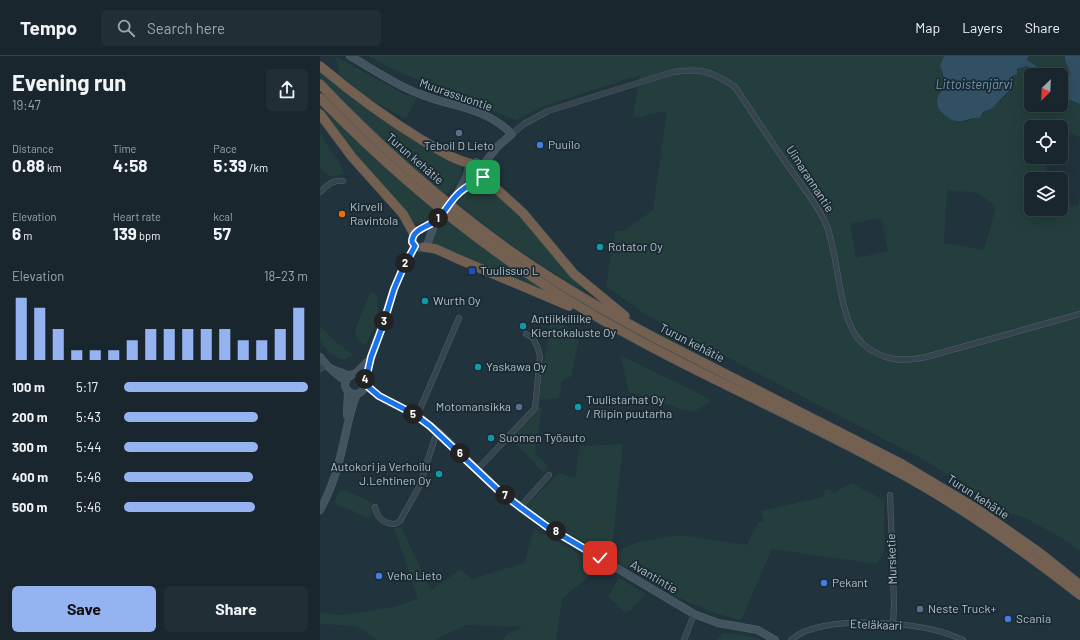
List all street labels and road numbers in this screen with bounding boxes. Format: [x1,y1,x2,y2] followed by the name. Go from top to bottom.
[418,75,495,113] street label: Muurassuontie
[384,130,447,187] street label: Turun kehätie
[784,142,838,214] street label: Uimarannantie
[658,320,727,364] street label: Turun kehätie
[945,471,1012,521] street label: Turun kehätie
[883,533,899,585] street label: Mursketie
[628,557,681,596] street label: Avantintie
[850,616,902,632] street label: Eteläkaari

